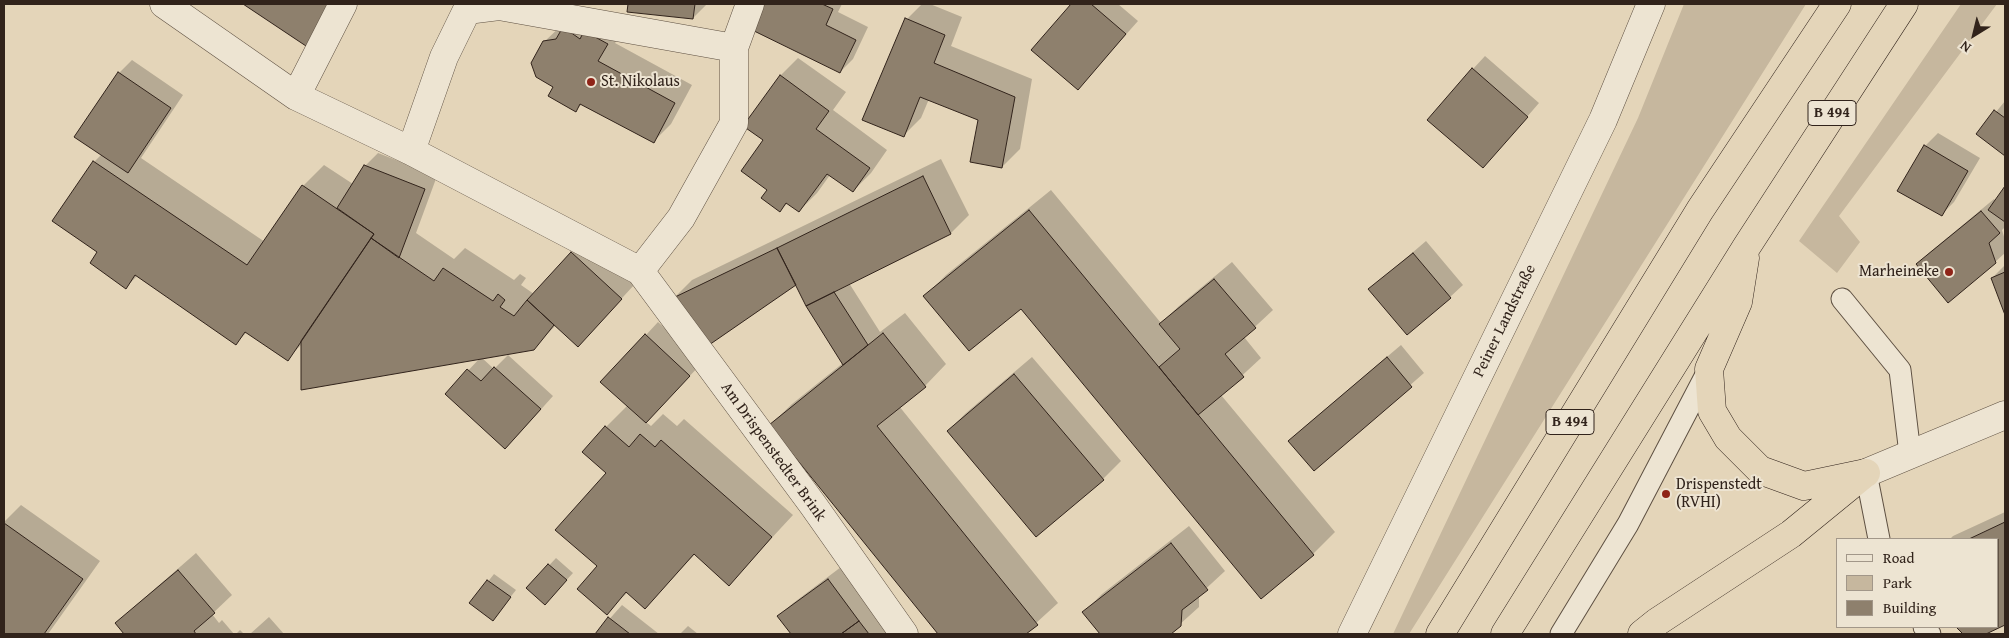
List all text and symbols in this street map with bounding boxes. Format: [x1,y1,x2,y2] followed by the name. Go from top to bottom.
[1949,10,1999,60] north arrow
[1956,36,1975,58] text: N
[601,72,680,92] place label: St. Nikolaus
[585,76,597,88] marker: St. Nikolaus
[1808,100,1856,126] road number: B 494
[1469,262,1541,380] street label: Peiner Landstraße
[1859,262,1939,282] place label: Marheineke
[1943,266,1955,278] marker: Marheineke
[716,379,830,525] street label: Am Drispenstedter Brink
[1546,410,1594,434] road number: B 494
[1676,475,1762,513] place label: Drispenstedt (RVHI)
[1660,488,1672,500] marker: Drispenstedt (RVHI)
[1836,538,1999,628] legend
[1883,547,1914,568] text: Road
[1883,572,1912,593] text: Park
[1883,597,1936,618] text: Building

